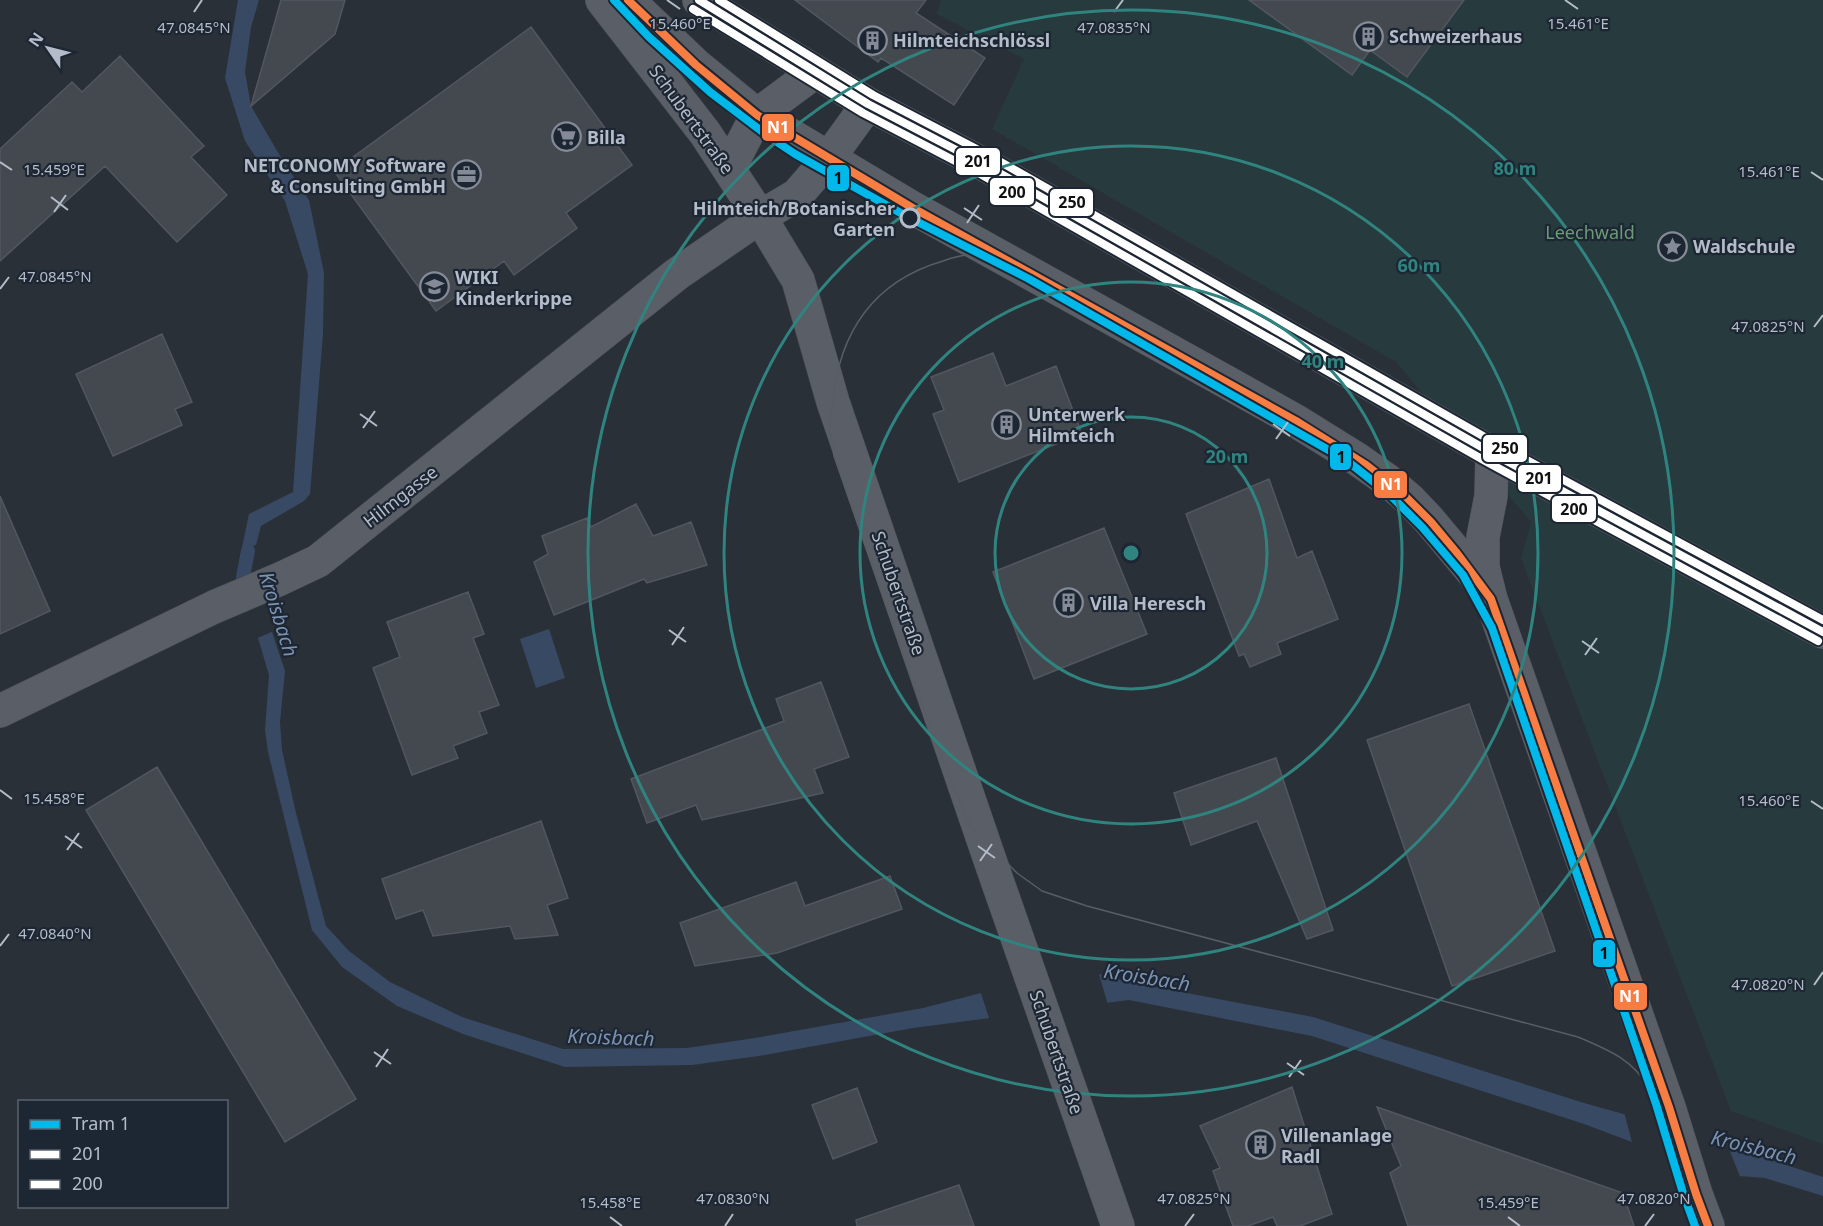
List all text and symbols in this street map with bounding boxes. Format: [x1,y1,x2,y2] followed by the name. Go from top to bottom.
[649,13,711,33] text: 15.460°E
[1547,13,1609,33] text: 15.461°E
[157,17,231,37] text: 47.0845°N
[1077,17,1151,37] text: 47.0835°N
[18,18,78,78] north arrow
[1352,20,1384,52] building icon: Schweizerhaus
[856,24,888,56] building icon: Hilmteichschlössl
[1389,24,1522,48] place label: Schweizerhaus
[23,28,48,51] text: N
[893,28,1050,52] place label: Hilmteichschlössl
[644,59,740,179] street label: Schubertstraße
[761,113,795,142] line badge: N1
[767,116,789,138] text: N1
[550,121,582,153] supermarket icon: Billa
[587,125,626,149] place label: Billa
[955,147,1001,176] line badge: 201
[964,150,992,172] text: 201
[243,153,446,198] place label: NETCONOMY Software & Consulting GmbH
[1494,156,1536,180] text: 80 m
[23,159,85,179] text: 15.459°E
[451,159,483,191] office icon: NETCONOMY Software & Consulting GmbH
[1738,161,1800,181] text: 15.461°E
[826,164,850,192] line badge: 1
[833,167,843,189] text: 1
[989,177,1035,206] line badge: 200
[998,181,1026,203] text: 200
[1049,188,1094,217] line badge: 250
[1058,191,1086,213] text: 250
[693,196,895,241] place label: Hilmteich/Botanischer Garten
[900,208,920,228] marker: Hilmteich/Botanischer Garten
[1545,220,1635,244] park label: Leechwald
[1656,230,1688,262] place icon: Waldschule
[1693,234,1795,258] place label: Waldschule
[1398,253,1440,277] text: 60 m
[455,265,572,310] place label: WIKI Kinderkrippe
[18,266,92,286] text: 47.0845°N
[418,271,450,303] school or university icon: WIKI Kinderkrippe
[1731,316,1805,336] text: 47.0825°N
[1302,349,1344,373] text: 40 m
[1028,402,1126,447] place label: Unterwerk Hilmteich
[991,408,1023,440] building icon: Unterwerk Hilmteich
[1482,434,1528,463] line badge: 250
[1491,437,1519,459] text: 250
[1329,443,1352,471] line badge: 1
[1206,444,1248,468] text: 20 m
[1336,446,1346,468] text: 1
[358,459,442,533] street label: Hilmgasse
[1517,464,1562,493] line badge: 201
[1525,467,1553,489] text: 201
[1373,470,1408,499] line badge: N1
[1380,473,1402,495] text: N1
[1551,495,1597,523] line badge: 200
[1560,498,1588,520] text: 200
[867,528,931,658] street label: Schubertstraße
[1121,543,1141,563] centre of rings
[253,568,305,660] water label: Kroisbach
[1053,587,1085,619] building icon: Villa Heresch
[1090,591,1206,615] place label: Villa Heresch
[23,788,85,808] text: 15.458°E
[1738,790,1800,810] text: 15.460°E
[18,923,92,943] text: 47.0840°N
[1592,939,1616,968] line badge: 1
[1599,942,1609,964] text: 1
[1102,957,1192,997] water label: Kroisbach
[1731,974,1805,994] text: 47.0820°N
[1613,982,1648,1011] line badge: N1
[1619,985,1641,1007] text: N1
[1025,987,1089,1117] street label: Schubertstraße
[567,1022,655,1052] water label: Kroisbach
[18,1100,228,1208] legend
[72,1111,130,1135] text: Tram 1
[1281,1123,1392,1168] place label: Villenanlage Radl
[1708,1123,1800,1171] water label: Kroisbach
[1244,1129,1276,1161] building icon: Villenanlage Radl
[72,1141,103,1165] text: 201
[72,1171,103,1195] text: 200
[696,1188,770,1208] text: 47.0830°N
[1157,1188,1231,1208] text: 47.0825°N
[1617,1188,1691,1208] text: 47.0820°N
[579,1192,641,1212] text: 15.458°E
[1477,1192,1539,1212] text: 15.459°E

